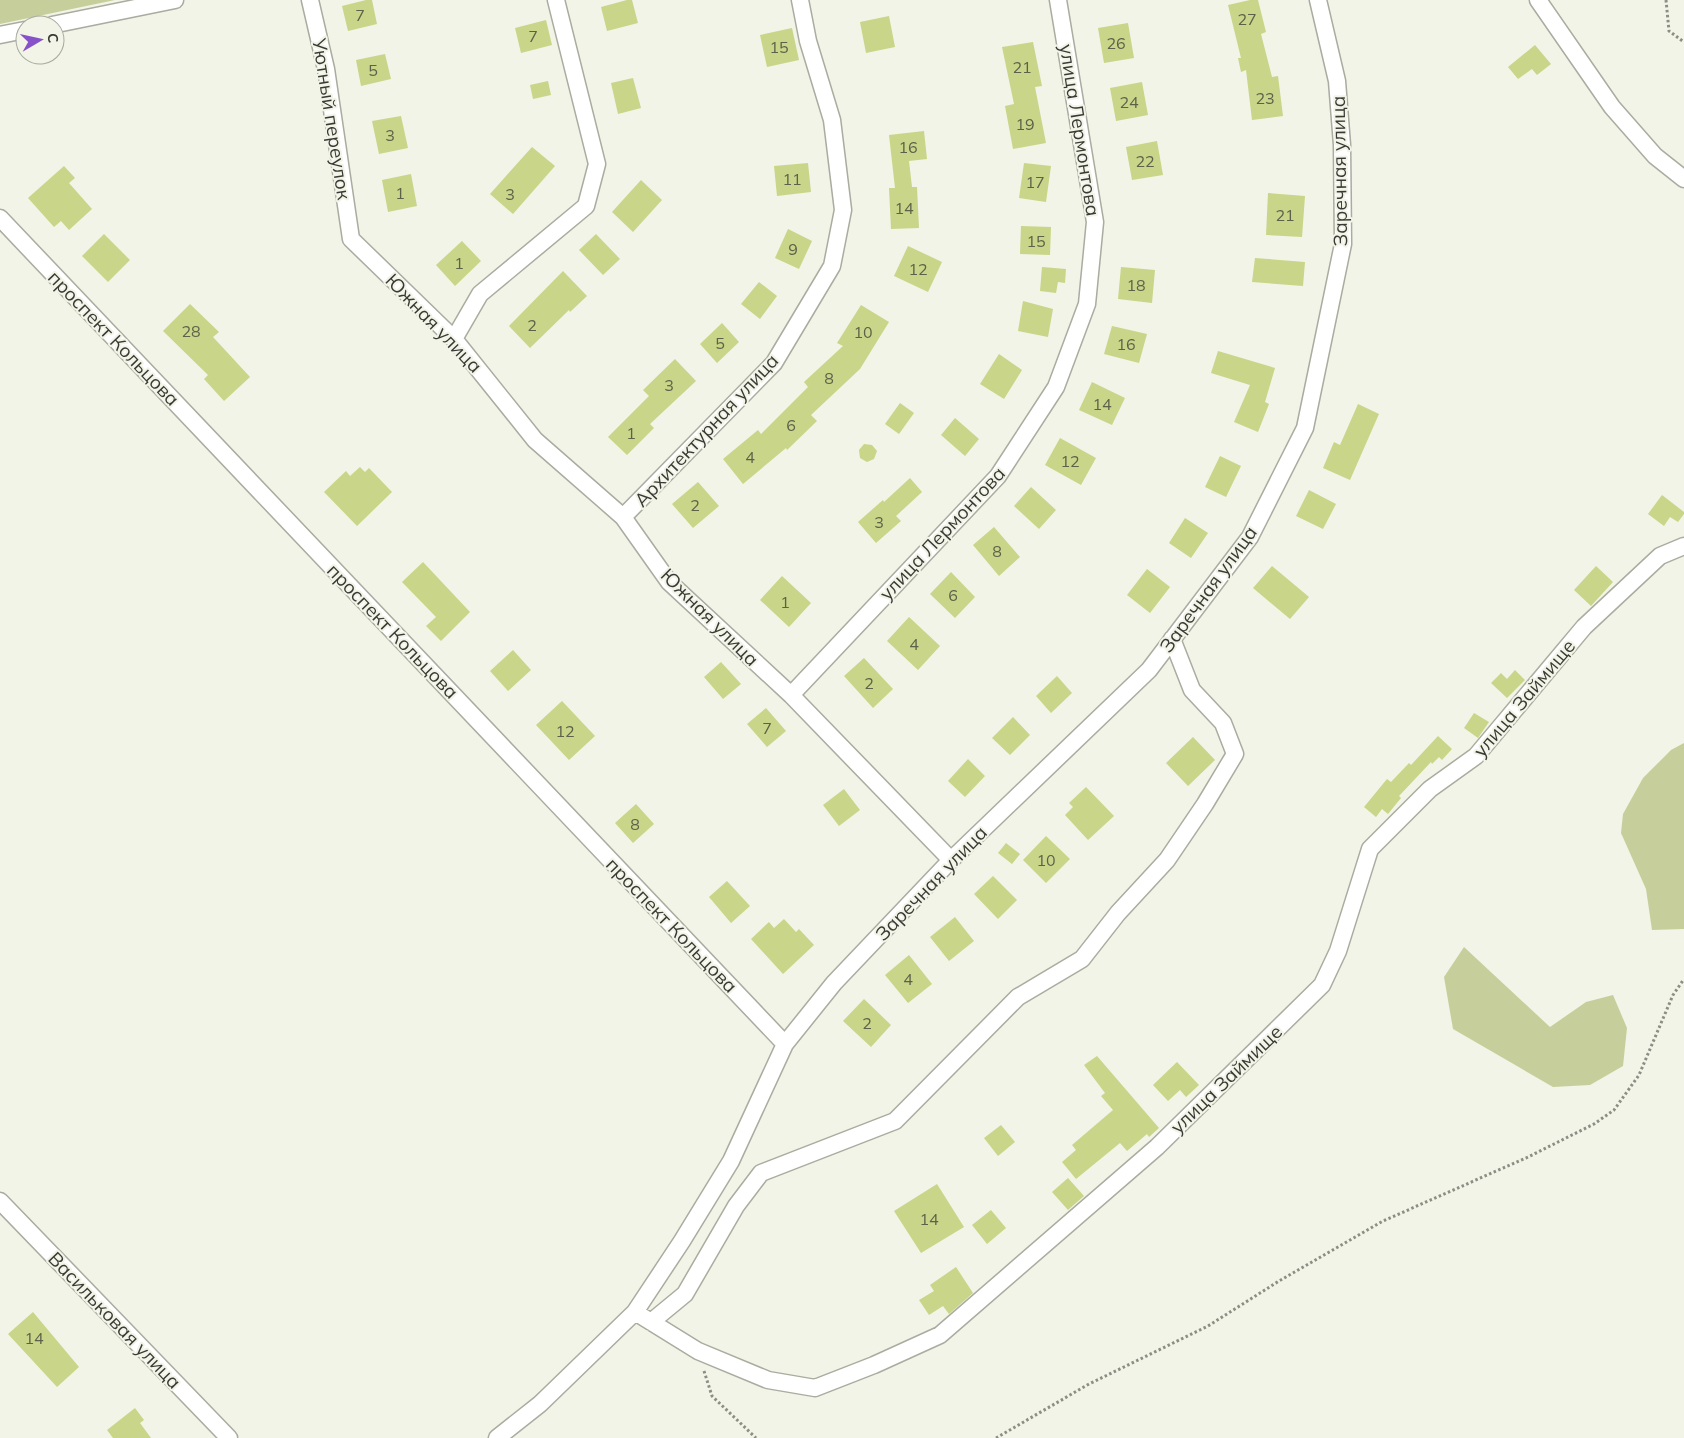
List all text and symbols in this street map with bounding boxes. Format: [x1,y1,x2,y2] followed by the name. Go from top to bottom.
[355,5,365,25] house number: 7
[1237,9,1257,29] house number: 27
[15,15,65,65] north arrow
[528,26,538,46] house number: 7
[43,32,62,44] text: С
[1106,33,1126,53] house number: 26
[307,36,357,202] street label: Уютный переулок
[769,37,789,57] house number: 15
[1055,42,1105,218] street label: улица Лермонтова
[1012,57,1032,77] house number: 21
[368,60,378,80] house number: 5
[1255,88,1275,108] house number: 23
[1119,92,1139,112] house number: 24
[1326,96,1352,246] street label: Заречная улица
[1015,114,1035,134] house number: 19
[385,125,395,145] house number: 3
[898,137,918,157] house number: 16
[1135,151,1155,171] house number: 22
[782,169,802,189] house number: 11
[1025,172,1045,192] house number: 17
[395,183,405,203] house number: 1
[505,184,515,204] house number: 3
[894,198,914,218] house number: 14
[1275,205,1295,225] house number: 21
[1026,231,1046,251] house number: 15
[788,239,798,259] house number: 9
[454,253,464,273] house number: 1
[908,259,928,279] house number: 12
[43,265,185,411] street label: проспект Кольцова
[381,268,487,378] street label: Южная улица
[1126,275,1146,295] house number: 18
[527,315,537,335] house number: 2
[181,321,201,341] house number: 28
[853,322,873,342] house number: 10
[715,333,725,353] house number: 5
[1116,334,1136,354] house number: 16
[629,348,783,512] street label: Архитектурная улица
[824,368,834,388] house number: 8
[664,375,674,395] house number: 3
[1092,394,1112,414] house number: 14
[786,415,796,435] house number: 6
[626,423,636,443] house number: 1
[745,447,755,467] house number: 4
[1060,451,1080,471] house number: 12
[874,461,1010,605] street label: улица Лермонтова
[690,495,700,515] house number: 2
[874,512,884,532] house number: 3
[1154,521,1262,657] street label: Заречная улица
[992,541,1002,561] house number: 8
[322,558,464,704] street label: проспект Кольцова
[656,563,764,671] street label: Южная улица
[948,585,958,605] house number: 6
[780,592,790,612] house number: 1
[909,634,919,654] house number: 4
[1468,634,1580,762] street label: улица Займище
[864,673,874,693] house number: 2
[762,718,772,738] house number: 7
[555,721,575,741] house number: 12
[630,814,640,834] house number: 8
[870,821,992,945] street label: Заречная улица
[1036,850,1056,870] house number: 10
[601,852,743,998] street label: проспект Кольцова
[903,969,913,989] house number: 4
[862,1013,872,1033] house number: 2
[1165,1020,1287,1138] street label: улица Займище
[919,1209,939,1229] house number: 14
[43,1246,187,1394] street label: Васильковая улица
[24,1328,44,1348] house number: 14

